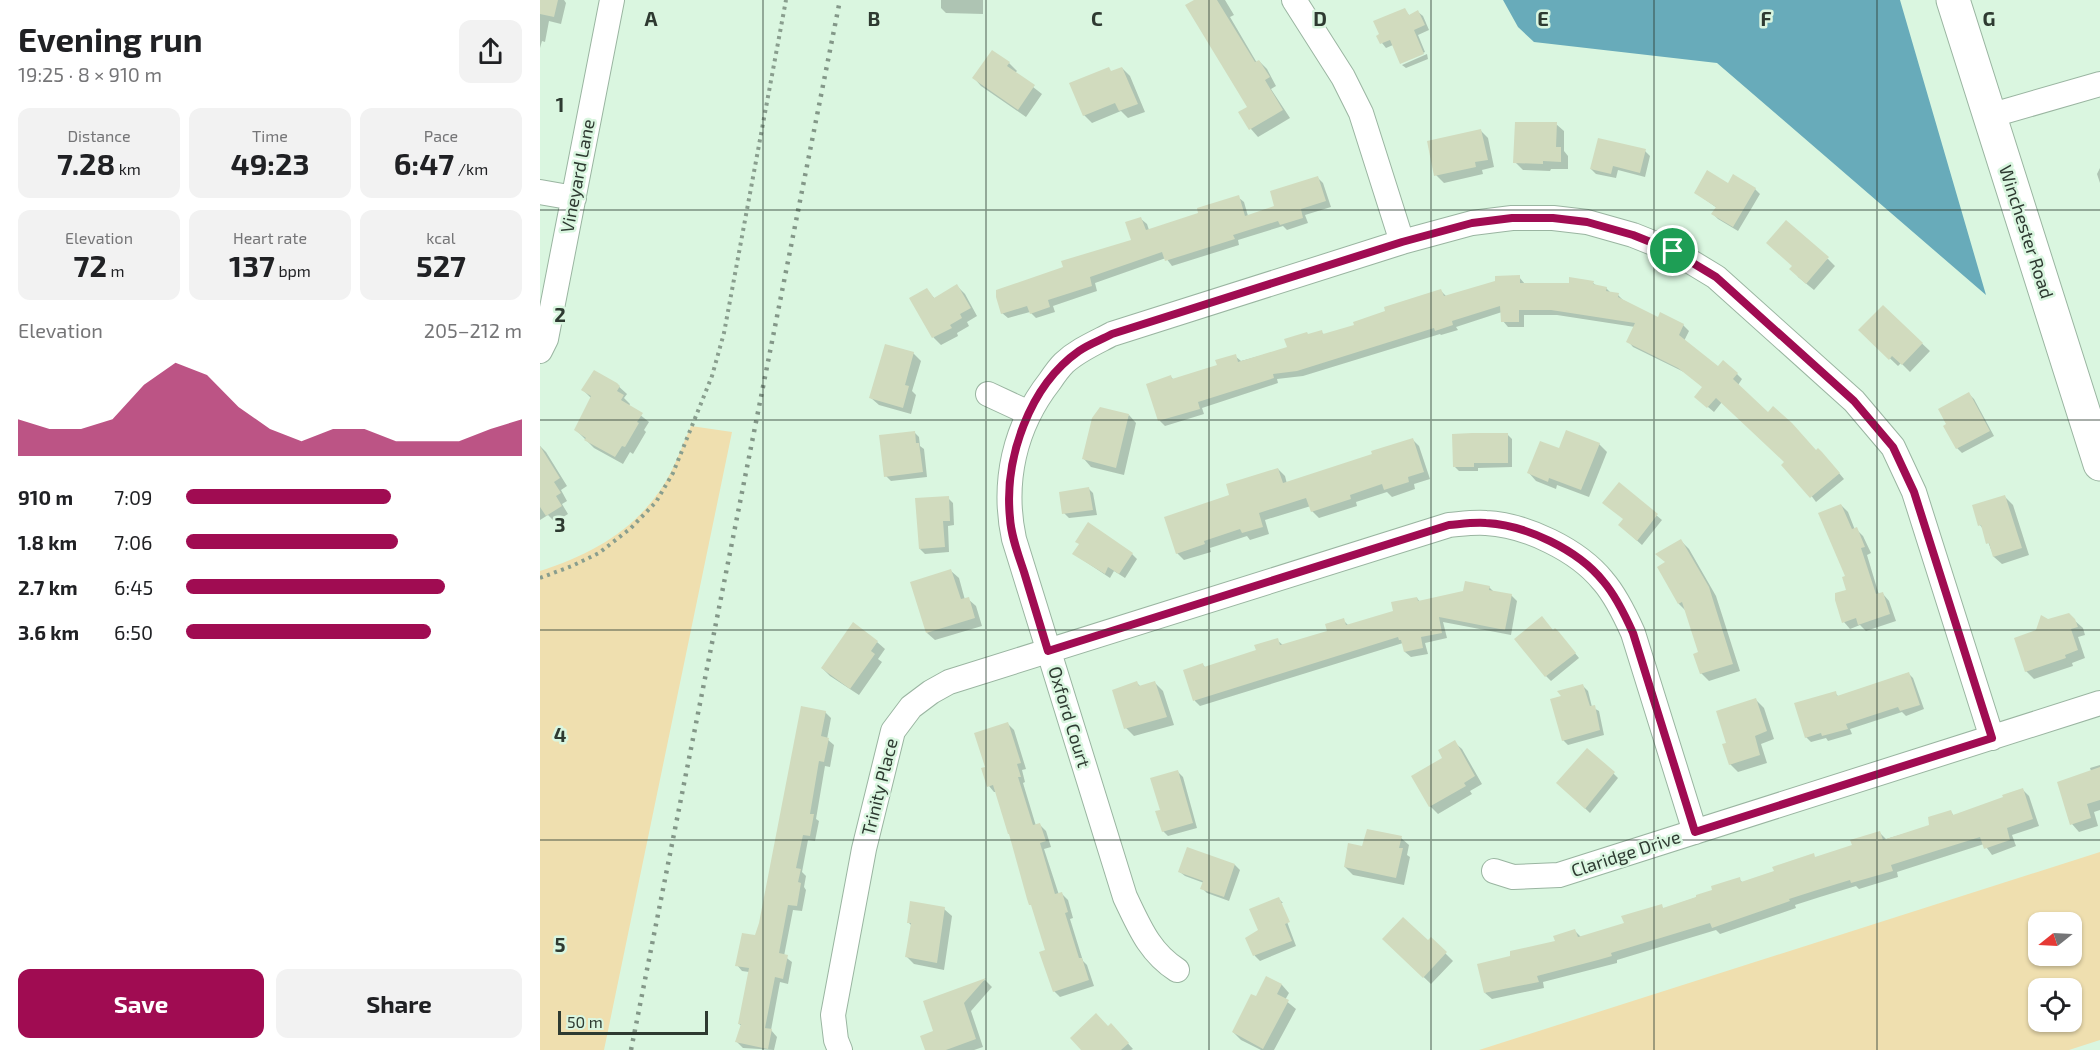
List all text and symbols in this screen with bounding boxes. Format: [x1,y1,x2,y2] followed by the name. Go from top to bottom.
[644,6,658,30] text: A
[868,6,880,30] text: B
[1091,6,1103,30] text: C
[1313,6,1327,30] text: D
[1537,6,1549,30] text: E
[1760,6,1772,30] text: F
[1983,6,1995,30] text: G
[18,19,203,59] text: Evening run
[459,20,522,83] button: share
[18,62,162,86] text: 19:25 · 8 × 910 m
[556,92,564,116] text: 1
[555,117,599,235] street label: Vineyard Lane
[67,126,131,145] text: Distance
[252,126,288,145] text: Time
[424,126,458,145] text: Pace
[57,145,115,181] text: 7.28
[231,145,309,181] text: 49:23
[394,145,454,181] text: 6:47
[115,159,141,178] text: km
[454,159,488,178] text: /km
[1995,162,2059,301] street label: Winchester Road
[1647,225,1698,276] pin
[65,228,133,247] text: Elevation
[233,228,307,247] text: Heart rate
[426,228,456,247] text: kcal
[1656,234,1689,267] icon: arrive
[74,247,107,283] text: 72
[229,247,275,283] text: 137
[416,247,466,283] text: 527
[107,261,124,280] text: m
[275,261,311,280] text: bpm
[554,302,566,326] text: 2
[18,318,103,342] text: Elevation
[424,318,522,342] text: 205–212 m
[18,485,73,509] text: 910 m
[114,485,152,509] text: 7:09
[554,512,566,536] text: 3
[18,530,77,554] text: 1.8 km
[114,530,152,554] text: 7:06
[18,575,78,599] text: 2.7 km
[114,575,153,599] text: 6:45
[18,620,79,644] text: 3.6 km
[114,620,153,644] text: 6:50
[1044,663,1096,770] street label: Oxford Court
[554,722,567,746] text: 4
[856,736,902,838] street label: Trinity Place
[1568,825,1683,881] street label: Claridge Drive
[2028,912,2082,966] north arrow
[2028,912,2082,1032] map controls
[554,932,566,956] text: 5
[18,969,264,1038] button: Save
[276,969,522,1038] button: Share
[2028,978,2082,1032] button: locate
[558,1008,708,1036] scale bar
[567,1012,603,1031] text: 50 m

